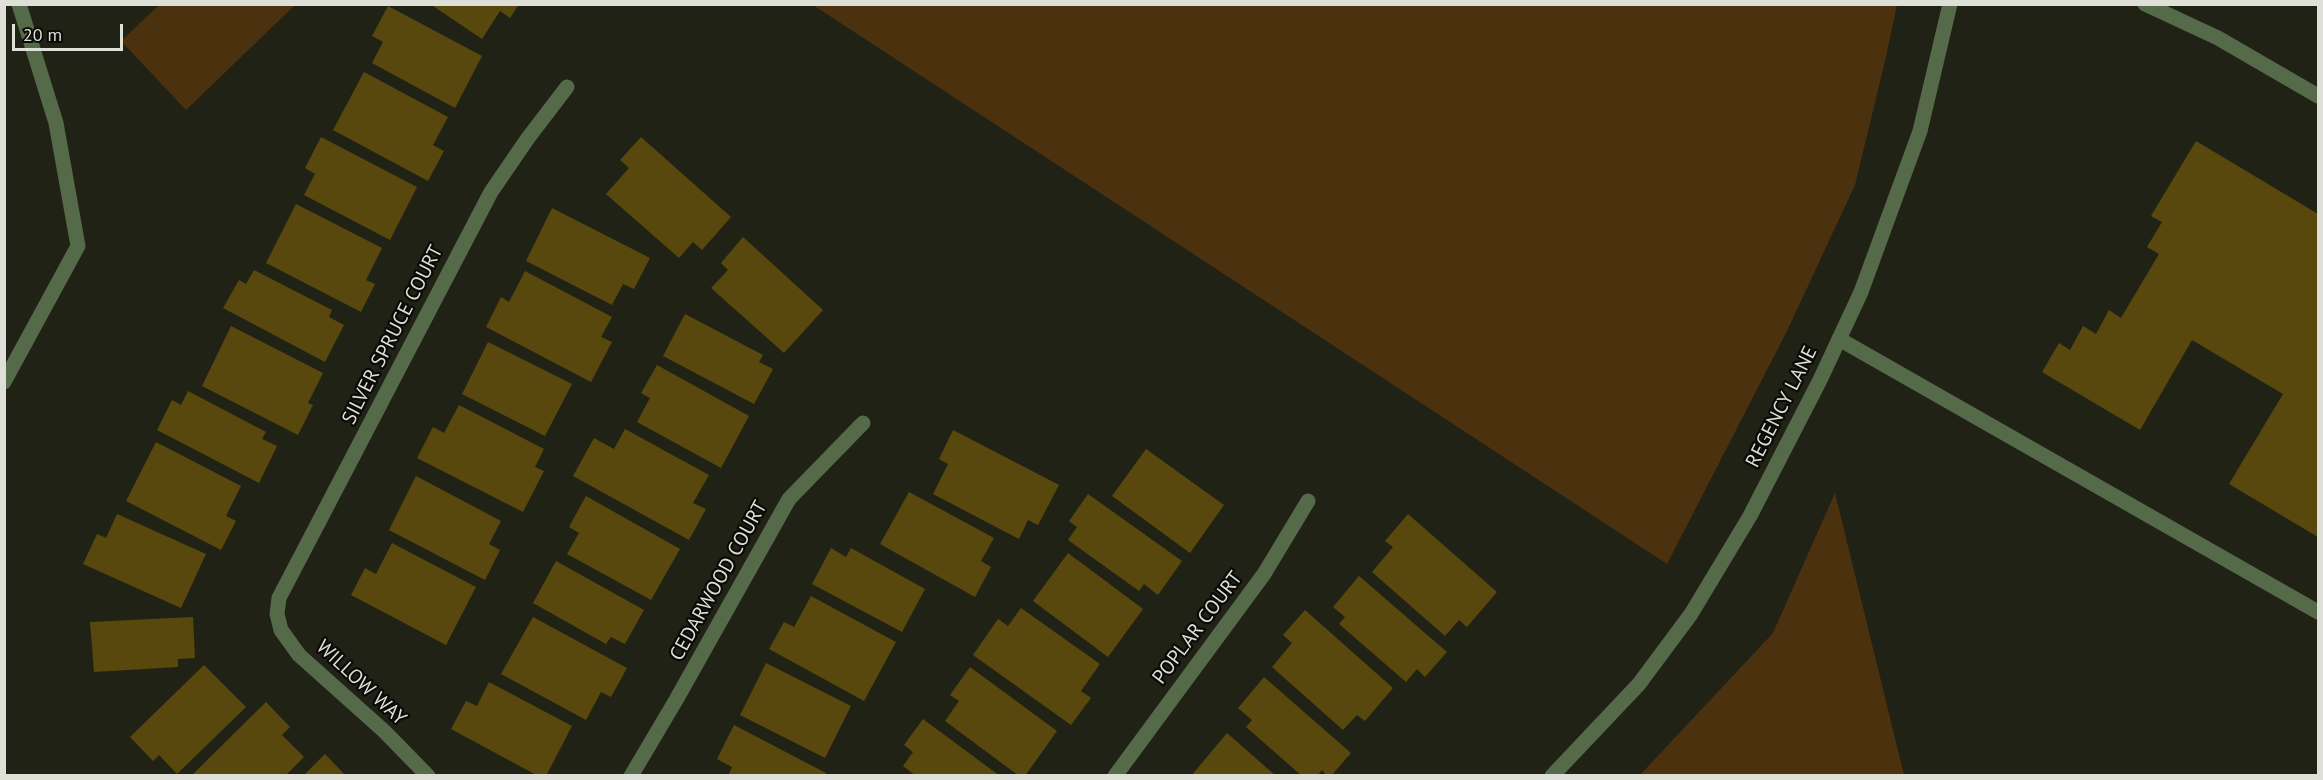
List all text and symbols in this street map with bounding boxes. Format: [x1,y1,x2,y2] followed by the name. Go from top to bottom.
[15,12,126,50] scale bar
[23,23,62,46] text: 20 m
[337,242,449,428] street label: SILVER SPRUCE COURT
[1741,342,1823,472] street label: REGENCY LANE
[665,497,773,665] street label: CEDARWOOD COURT
[1148,567,1248,689] street label: POPLAR COURT
[311,635,411,731] street label: WILLOW WAY

